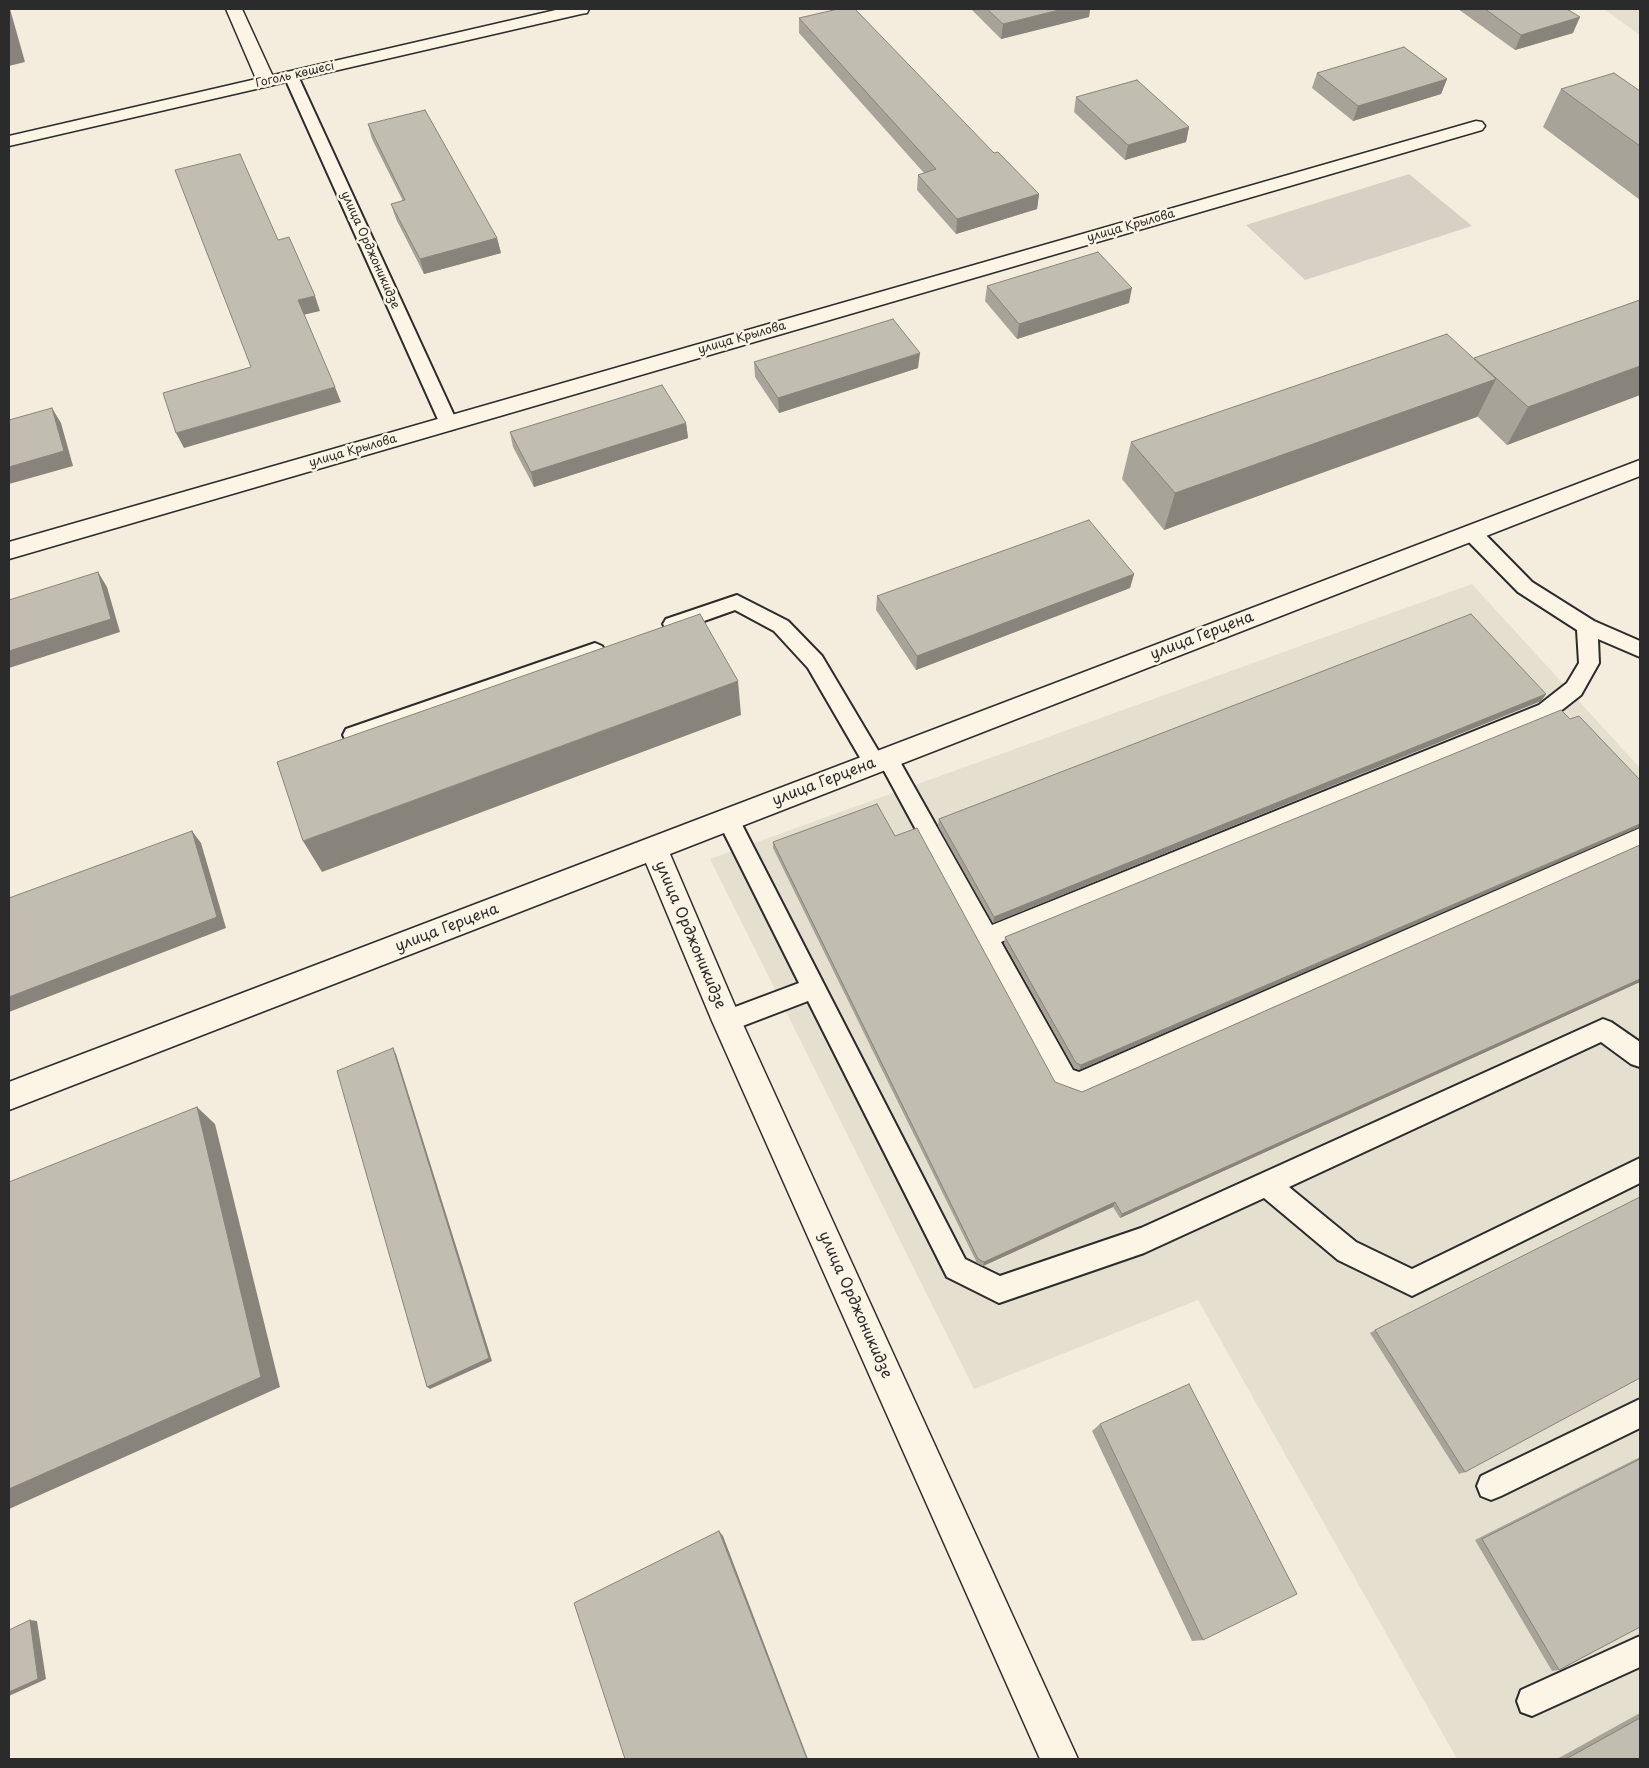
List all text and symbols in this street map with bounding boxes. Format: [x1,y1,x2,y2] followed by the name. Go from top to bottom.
[254,59,336,91] street label: Гоголь көшесі
[338,189,402,311] street label: улица Орджоникидзе
[1085,207,1177,245] street label: улица Крылова
[696,319,788,357] street label: улица Крылова
[307,432,399,470] street label: улица Крылова
[1148,608,1256,664] street label: улица Герцена
[770,754,878,810] street label: улица Герцена
[651,858,729,1012] street label: улица Орджоникидзе
[393,900,501,956] street label: улица Герцена
[814,1229,896,1381] street label: улица Орджоникидзе

